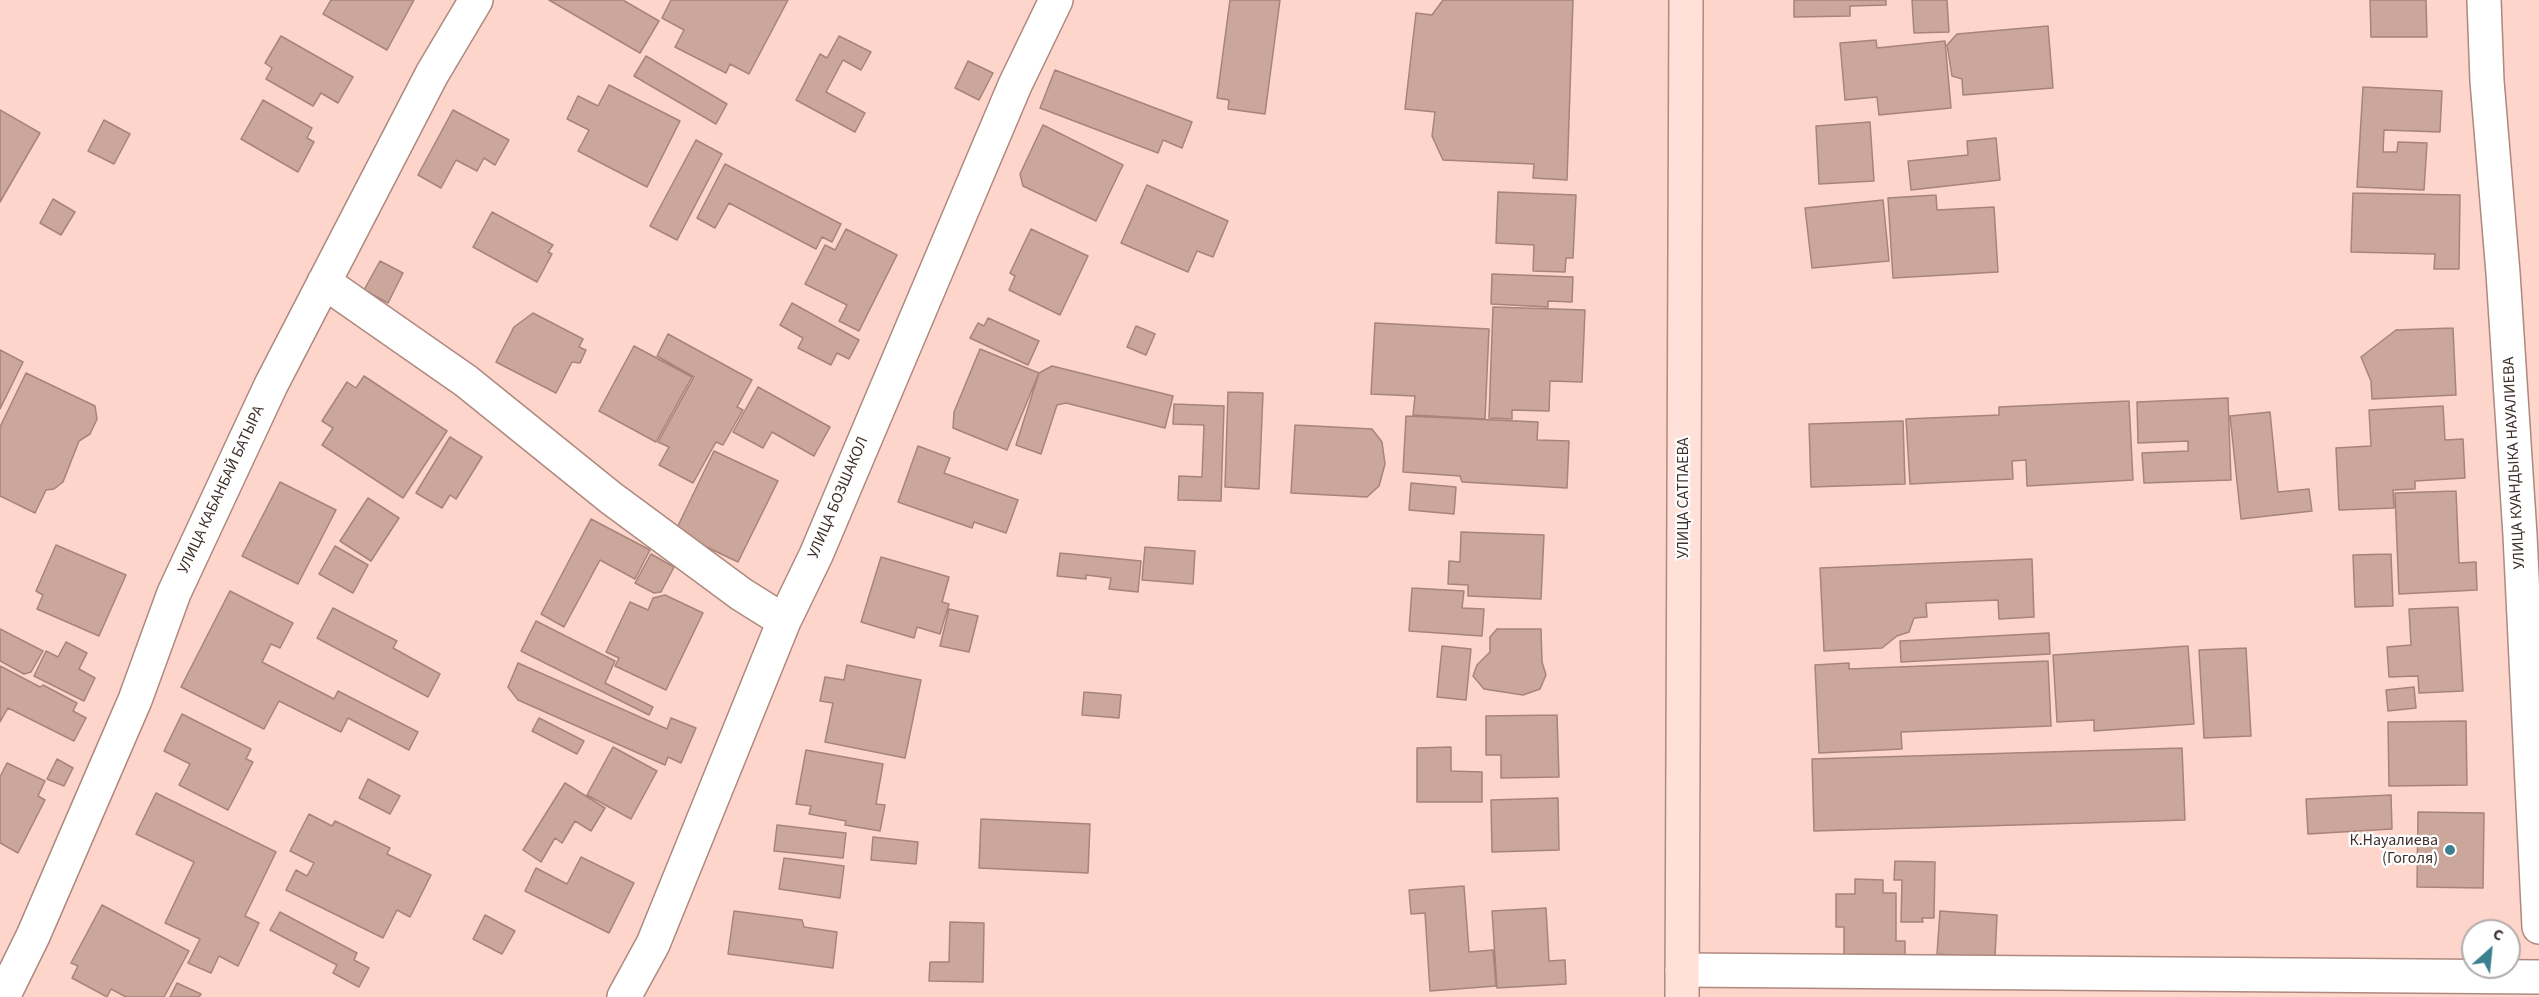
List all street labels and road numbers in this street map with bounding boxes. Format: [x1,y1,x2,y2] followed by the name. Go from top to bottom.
[2500,356,2530,570] street label: УЛИЦА КУАНДЫКА НАУАЛИЕВА
[175,403,269,577] street label: УЛИЦА КАБАНБАЙ БАТЫРА
[805,434,873,562] street label: УЛИЦА БОЗШАКОЛ
[1674,437,1694,559] street label: УЛИЦА САТПАЕВА

